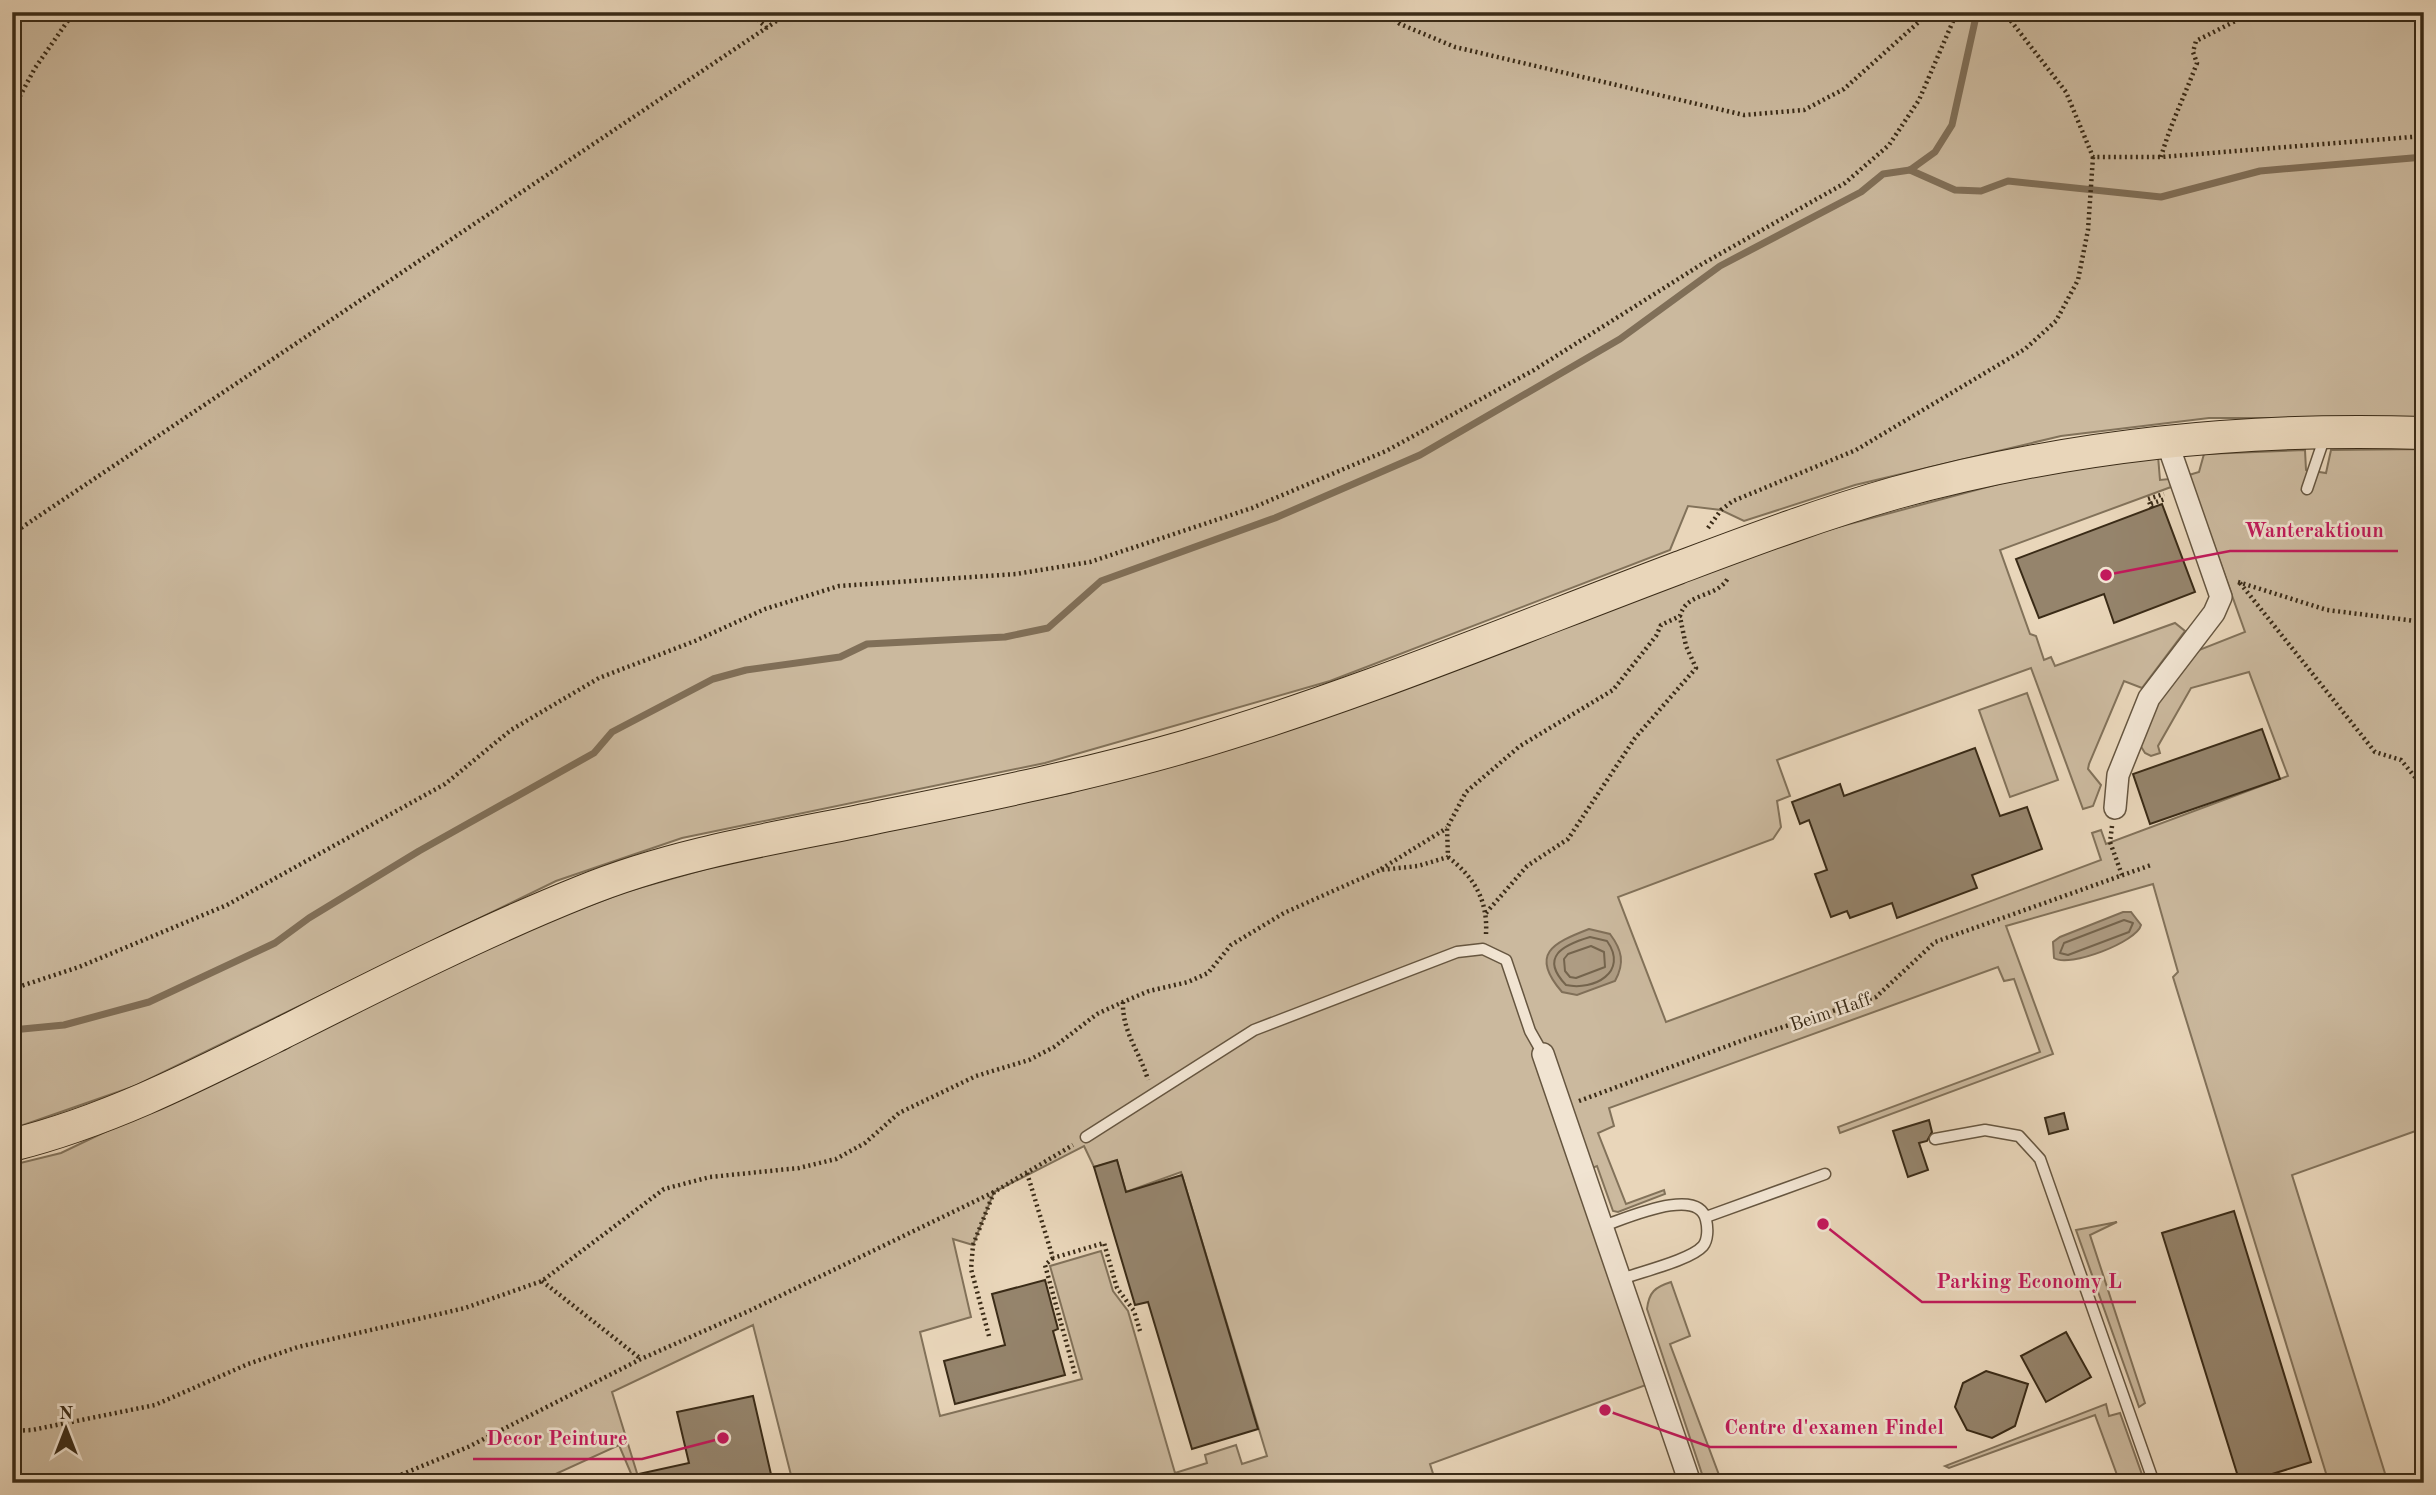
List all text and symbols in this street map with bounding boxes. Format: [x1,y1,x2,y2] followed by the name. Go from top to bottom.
[2230,509,2398,551] callout: Wanteraktioun
[2244,521,2384,542] text: Wanteraktioun
[1788,990,1874,1036] street label: Beim Haff
[1922,1260,2136,1302] callout: Parking Economy L
[1936,1272,2122,1293] text: Parking Economy L
[32,1394,102,1464] north arrow
[59,1405,74,1424] text: N
[1710,1405,1957,1447] callout: Centre d'examen Findel
[473,1417,642,1459] callout: Decor Peinture
[1724,1418,1944,1439] text: Centre d'examen Findel
[486,1429,628,1450] text: Decor Peinture

